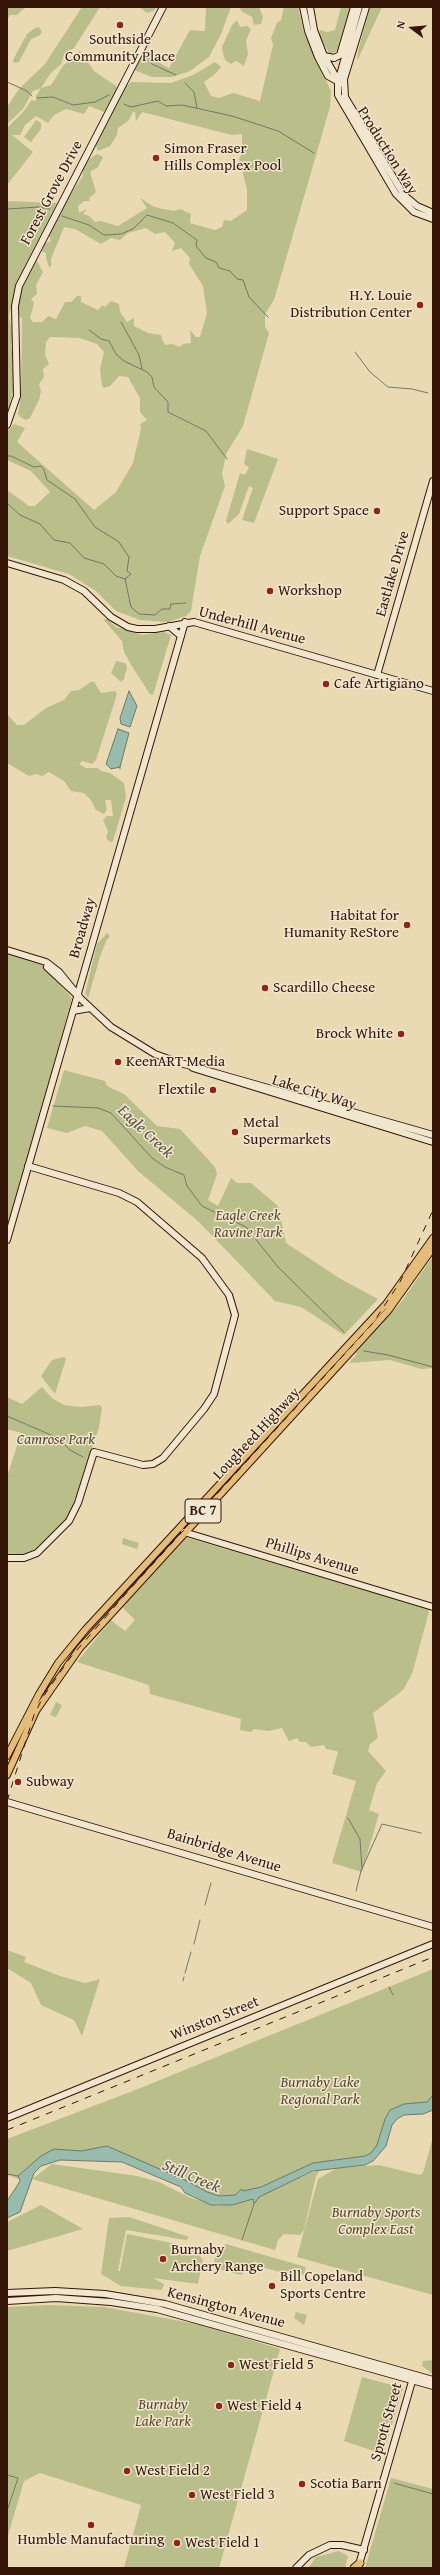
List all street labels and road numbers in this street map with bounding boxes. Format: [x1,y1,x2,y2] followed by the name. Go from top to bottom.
[353,104,421,198] street label: Production Way
[17,138,87,248] street label: Forest Grove Drive
[372,529,414,619] street label: Eastlake Drive
[197,603,307,649] street label: Underhill Avenue
[66,896,100,960] street label: Broadway
[270,1072,358,1114] street label: Lake City Way
[210,1384,304,1484] street label: Lougheed Highway
[185,1499,221,1523] road number: BC 7
[263,1534,361,1580] street label: Phillips Avenue
[165,1825,283,1877] street label: Bainbridge Avenue
[168,1993,262,2045] street label: Winston Street
[165,2284,287,2332] street label: Kensington Avenue
[367,2381,407,2463] street label: Sprott Street

